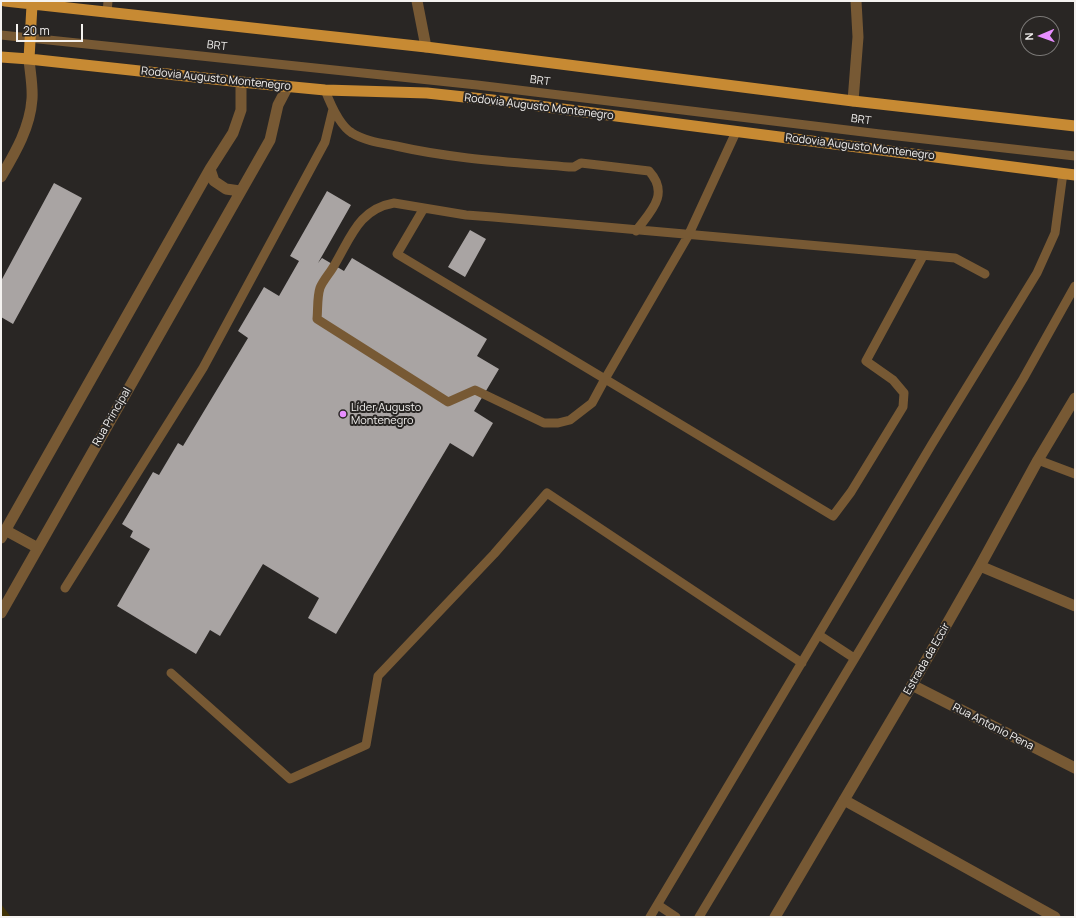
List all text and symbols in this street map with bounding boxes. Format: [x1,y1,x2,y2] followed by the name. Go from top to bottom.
[18,16,85,42] scale bar
[1020,16,1060,56] north arrow
[23,22,50,39] text: 20 m
[1021,32,1036,41] text: N
[206,38,228,54] street label: BRT
[140,65,292,93] street label: Rodovia Augusto Montenegro
[529,73,551,89] street label: BRT
[464,91,614,123] street label: Rodovia Augusto Montenegro
[850,112,872,128] street label: BRT
[785,131,935,163] street label: Rodovia Augusto Montenegro
[90,385,134,449] street label: Rua Principal
[351,401,421,427] place label: Líder Augusto Montenegro
[338,409,348,419] marker: Líder Augusto Montenegro
[901,621,953,697] street label: Estrada da Eccir
[950,701,1036,753] street label: Rua Antonio Pena

